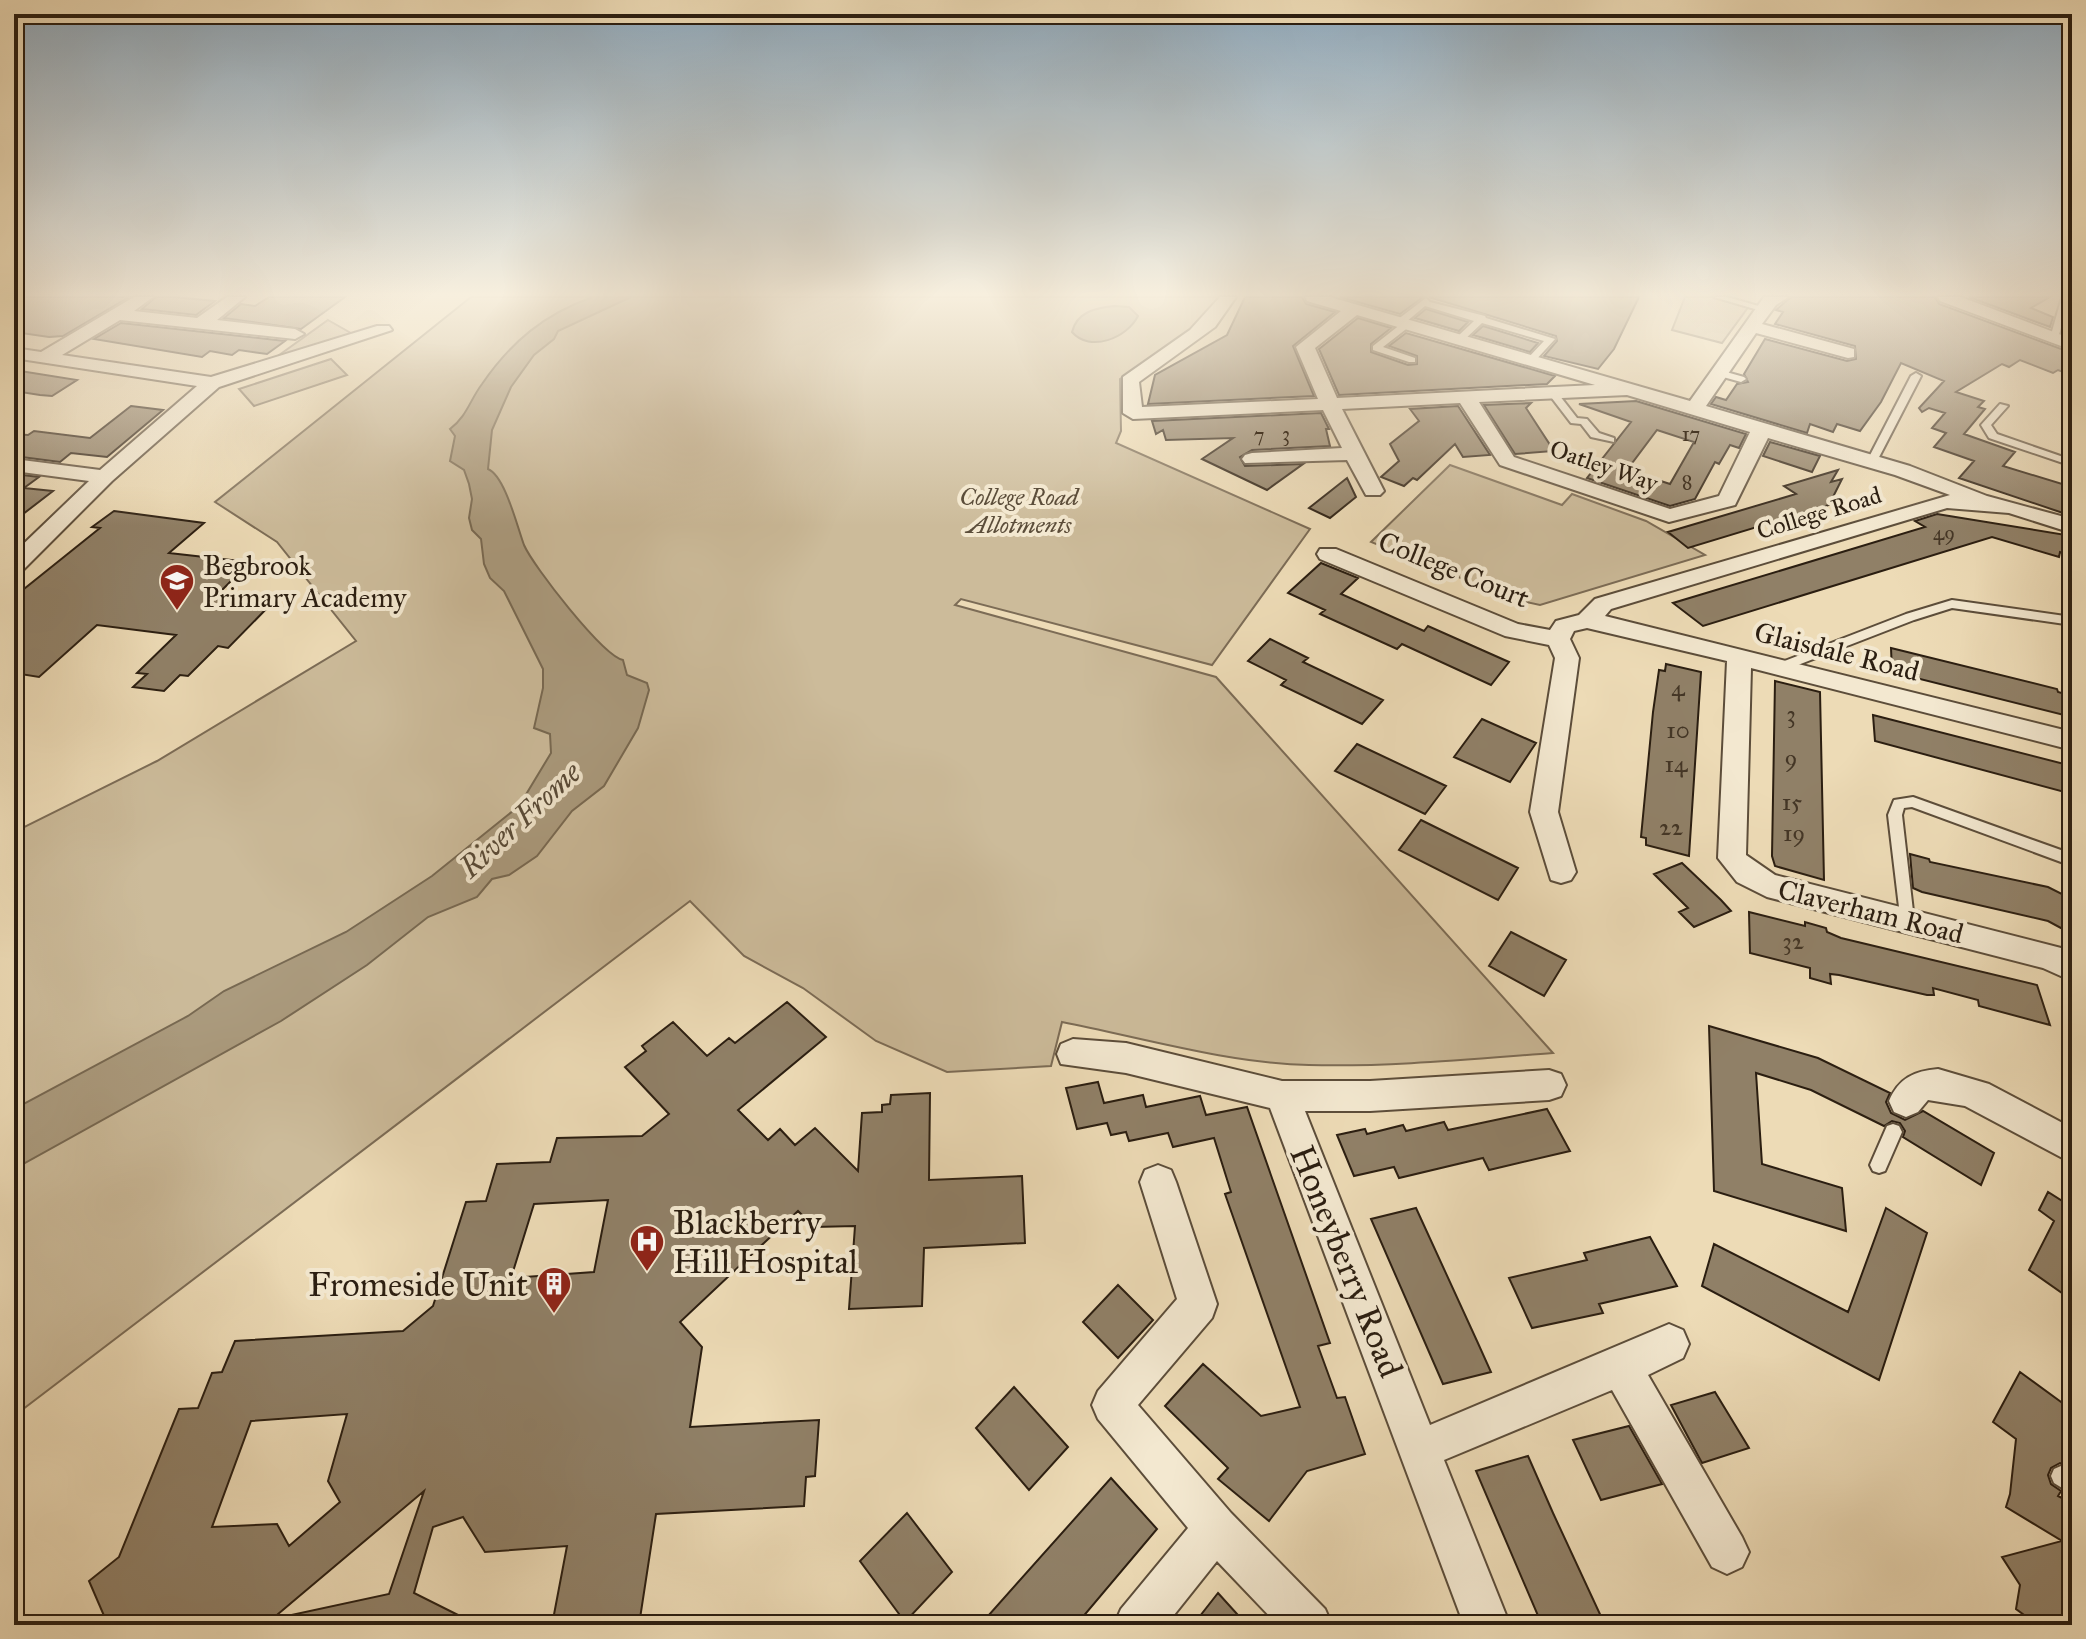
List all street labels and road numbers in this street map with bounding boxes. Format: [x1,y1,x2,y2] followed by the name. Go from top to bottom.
[1546,434,1663,499] street label: Oatley Way
[1753,480,1885,546] street label: College Road
[1373,523,1534,616] street label: College Court
[1751,614,1923,689] street label: Glaisdale Road
[1775,872,1967,951] street label: Claverham Road
[1281,1139,1412,1383] street label: Honeyberry Road

